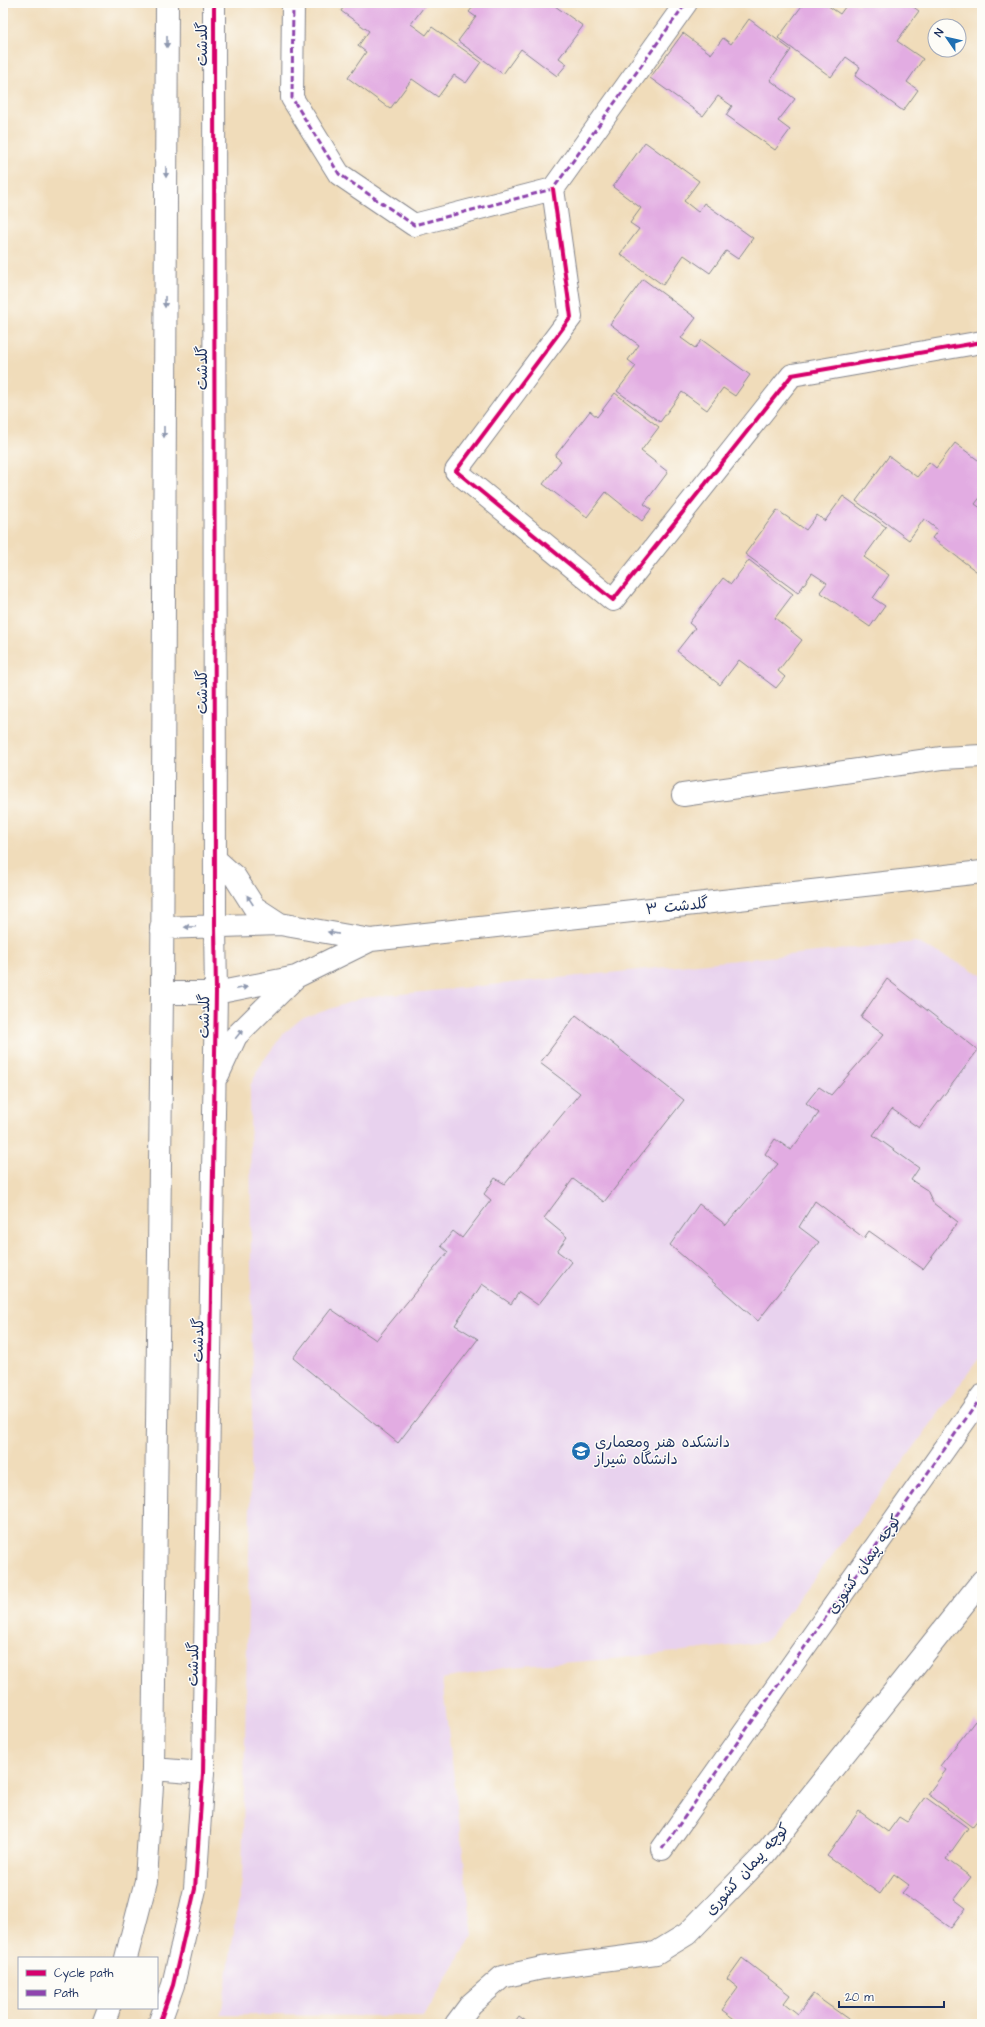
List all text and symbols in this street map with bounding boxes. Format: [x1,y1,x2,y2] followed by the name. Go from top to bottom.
[927,18,967,58] north arrow
[192,22,213,66] street label: گلدشت
[931,26,947,40] text: N
[164,36,170,49] one-way arrow
[163,166,169,179] one-way arrow
[162,296,168,309] one-way arrow
[192,346,213,390] street label: گلدشت
[161,426,167,439] one-way arrow
[192,670,213,714] street label: گلدشت
[645,893,709,920] street label: گلدشت ۳
[246,894,253,906] one-way arrow
[183,924,196,930] one-way arrow
[327,929,339,935] one-way arrow
[236,984,248,990] one-way arrow
[194,994,215,1039] street label: گلدشت
[234,1029,243,1040] one-way arrow
[188,1318,209,1363] street label: گلدشت
[594,1432,730,1470] place label: دانشکده هنر‌ ومعماری دانشگاه شیراز
[570,1440,592,1462] school or university icon: دانشکده هنر‌ ومعماری دانشگاه شیراز
[822,1510,907,1618] street label: کوچه پیمان کشوری
[183,1642,204,1687] street label: گلدشت
[700,1819,794,1920] street label: کوچه پیمان کشوری
[18,1957,158,2009] legend
[54,1965,113,1983] text: Cycle path
[839,1983,944,2009] scale bar
[54,1985,79,2002] text: Path
[845,1989,874,2006] text: 20 m

